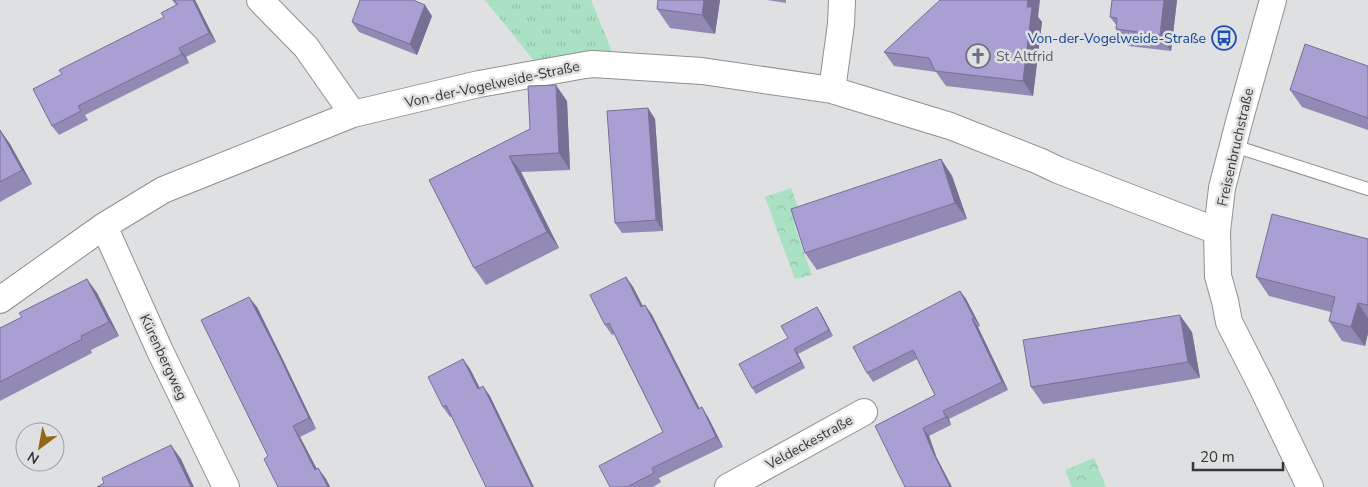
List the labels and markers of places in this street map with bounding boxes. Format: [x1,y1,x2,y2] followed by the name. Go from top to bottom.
[1211,25,1237,51] bus stop icon: Von-der-Vogelweide-Straße
[1027,29,1206,48] place label: Von-der-Vogelweide-Straße
[965,43,991,69] church icon: St Altfrid
[996,47,1053,66] place label: St Altfrid

